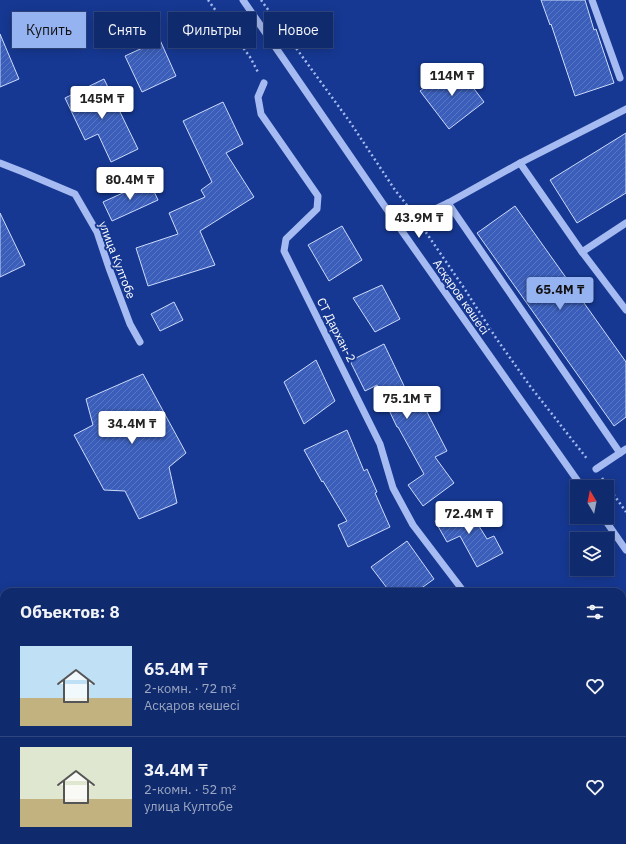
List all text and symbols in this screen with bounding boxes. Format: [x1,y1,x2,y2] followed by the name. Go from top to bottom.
[12,12,86,48] chip: Купить
[94,12,160,48] chip: Снять
[168,12,256,48] chip: Фильтры
[264,12,333,48] chip: Новое
[419,63,485,97] pin: 114M ₸
[430,67,474,84] text: 114M ₸
[69,86,135,120] pin: 145M ₸
[80,90,124,107] text: 145M ₸
[93,167,167,201] pin: 80.4M ₸
[106,171,155,188] text: 80.4M ₸
[382,205,456,239] pin: 43.9M ₸
[395,209,444,226] text: 43.9M ₸
[96,219,139,301] street label: улица Култобе
[430,256,493,337] street label: Асқаров көшесі
[523,277,597,311] pin: 65.4M ₸
[536,281,585,298] text: 65.4M ₸
[314,295,359,365] street label: СТ Дархан-2
[370,386,444,420] pin: 75.1M ₸
[383,390,432,407] text: 75.1M ₸
[95,411,169,445] pin: 34.4M ₸
[108,415,157,432] text: 34.4M ₸
[570,480,614,524] north arrow
[570,480,614,576] map controls
[432,501,506,535] pin: 72.4M ₸
[445,505,494,522] text: 72.4M ₸
[570,532,614,576] button: layers
[20,601,120,623] text: Объектов: 8
[584,601,606,623] icon: filters
[144,658,208,680] text: 65.4M ₸
[52,662,100,710] icon: home
[584,675,606,697] icon: heart
[144,680,236,697] text: 2-комн. · 72 m²
[144,697,240,714] text: Асқаров көшесі
[144,759,208,781] text: 34.4M ₸
[52,763,100,811] icon: home
[584,776,606,798] icon: heart
[144,781,236,798] text: 2-комн. · 52 m²
[144,798,233,815] text: улица Култобе

